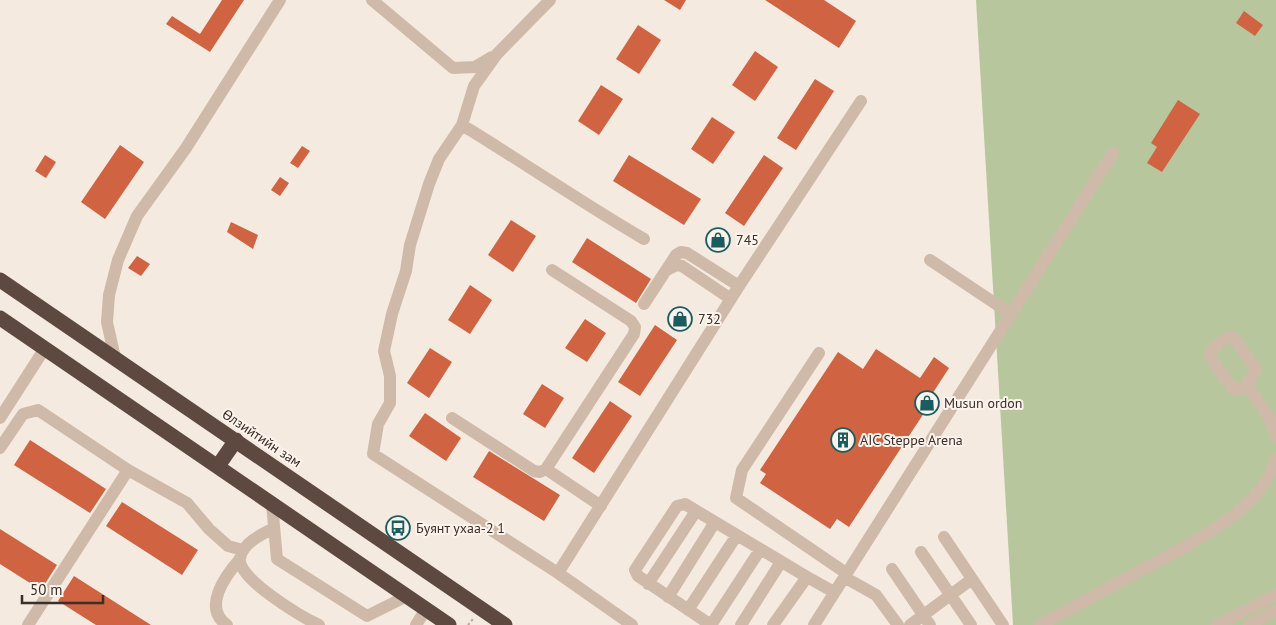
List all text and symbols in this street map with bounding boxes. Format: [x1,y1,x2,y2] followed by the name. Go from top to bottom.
[705,227,731,253] shop icon: 745
[736,231,759,249] place label: 745
[667,306,693,332] shop icon: 732
[698,310,721,328] place label: 732
[914,390,940,416] shop icon: Musun ordon
[944,394,1022,412] place label: Musun ordon
[219,405,305,471] street label: Өлзийтийн зам
[830,427,856,453] building icon: AIC Steppe Arena
[860,431,963,449] place label: AIC Steppe Arena
[385,515,411,541] bus stop icon: Буянт ухаа-2 1
[416,519,505,537] place label: Буянт ухаа-2 1
[22,572,104,604] scale bar
[30,580,63,599] text: 50 m

